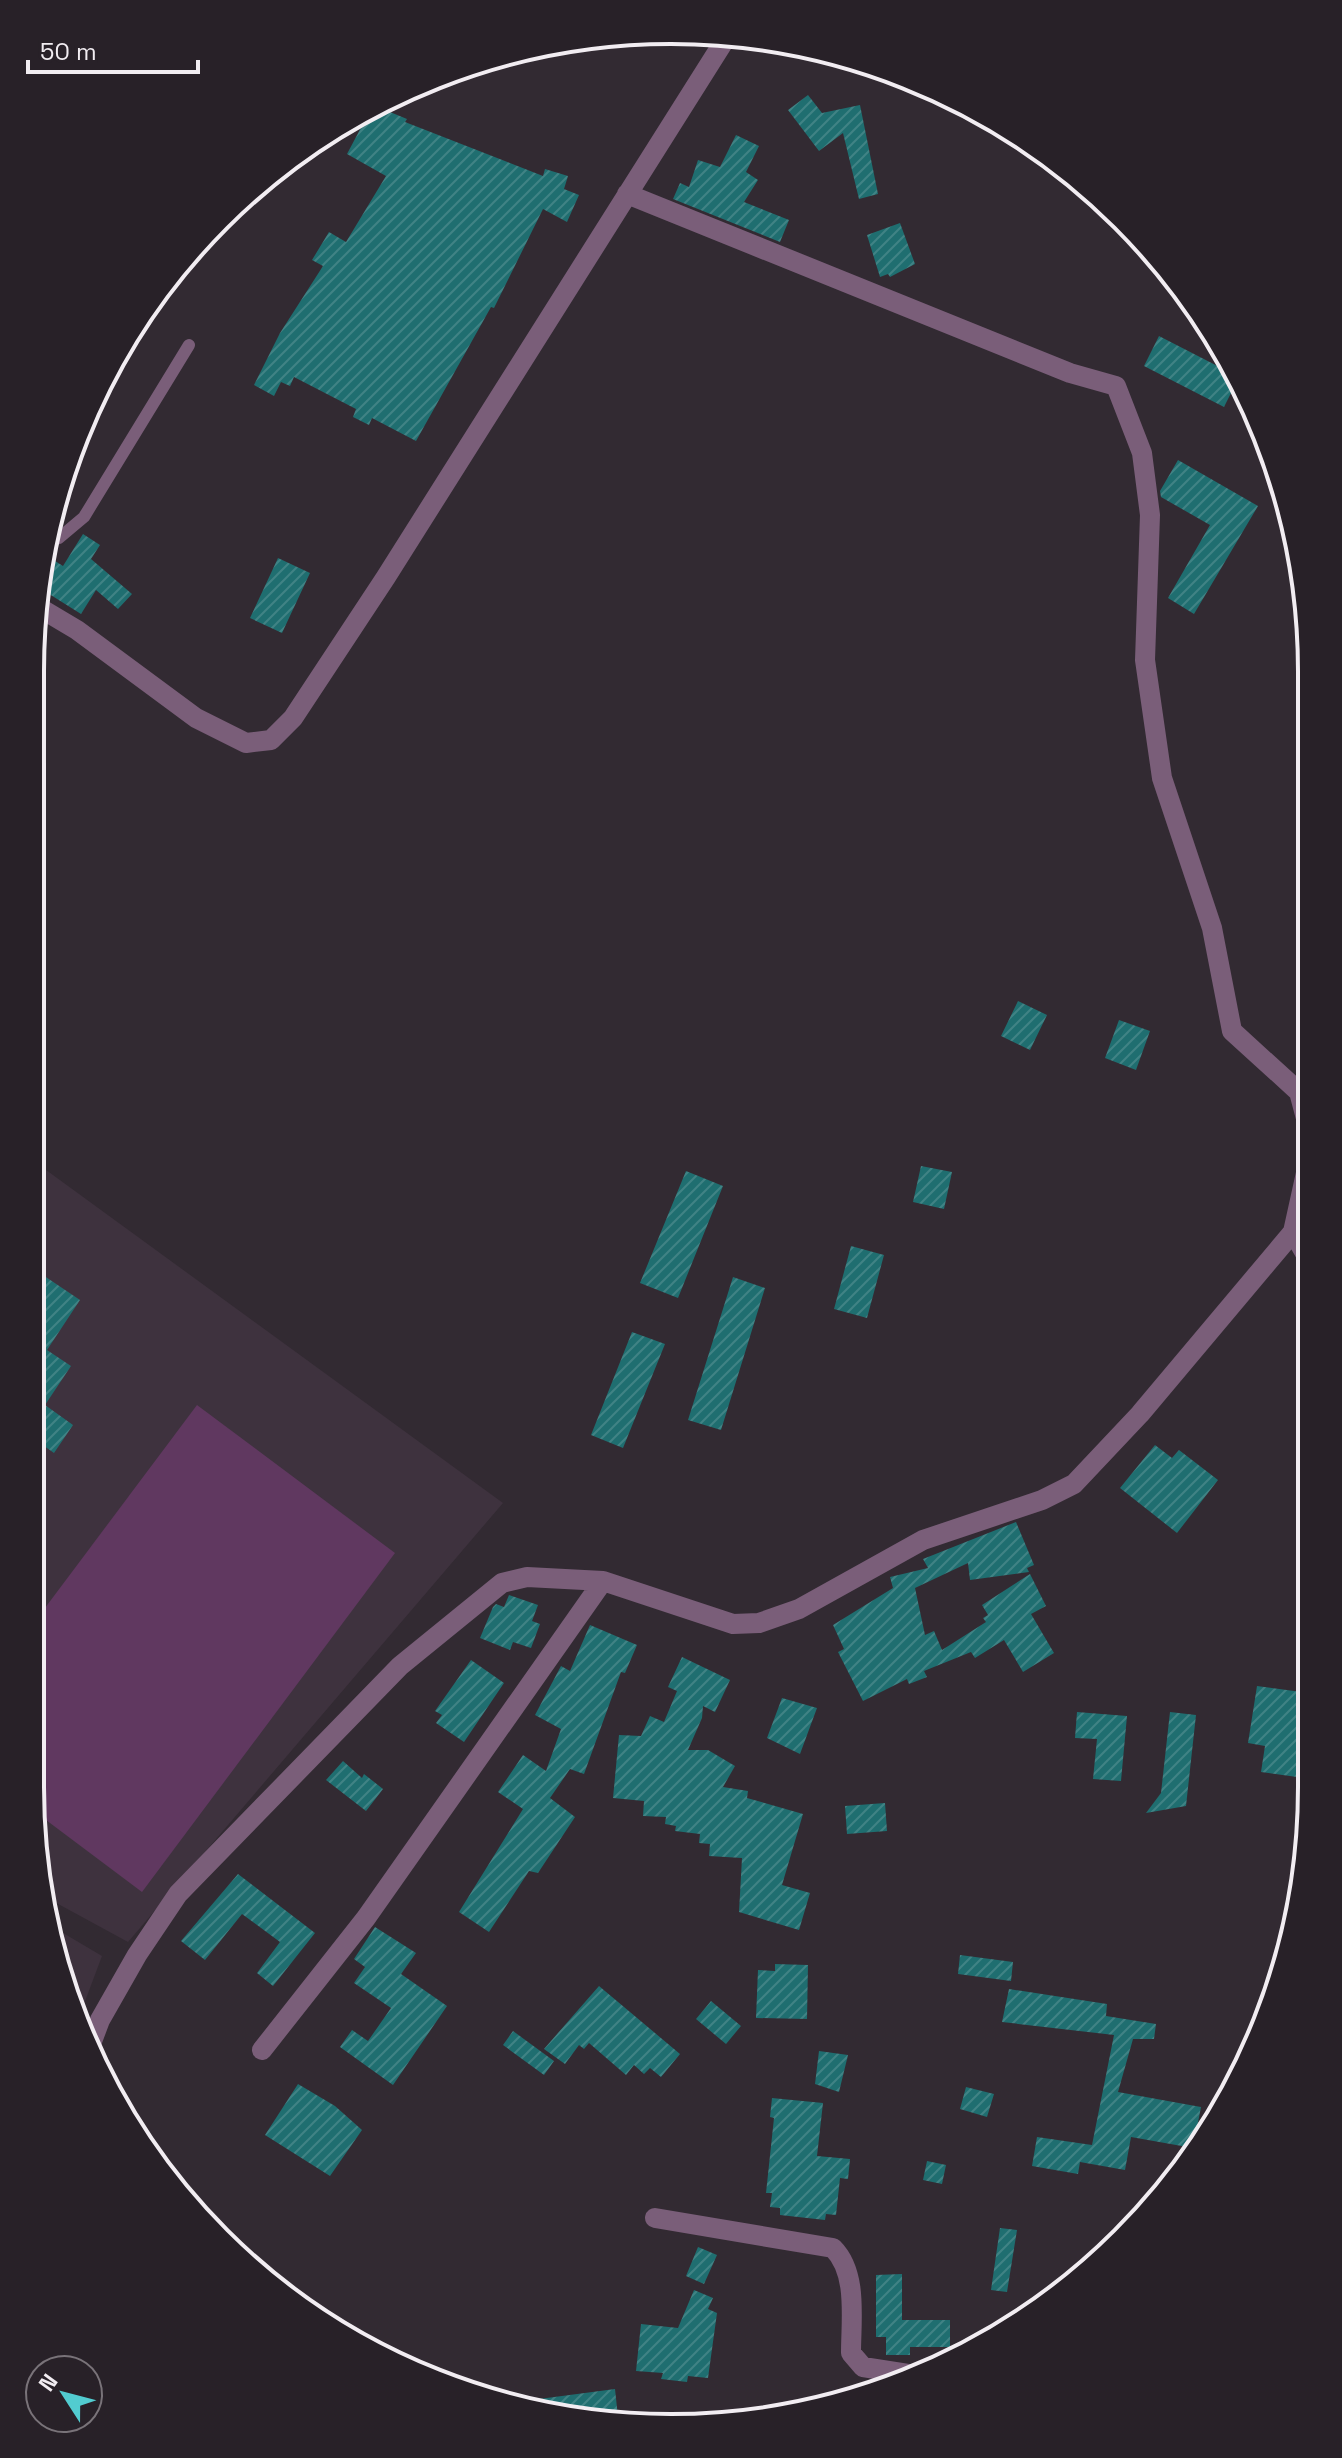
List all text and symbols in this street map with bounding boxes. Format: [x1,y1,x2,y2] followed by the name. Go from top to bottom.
[28,24,198,74] scale bar
[40,36,97,67] text: 50 m
[24,2354,104,2434] north arrow
[32,2368,63,2396] text: N

